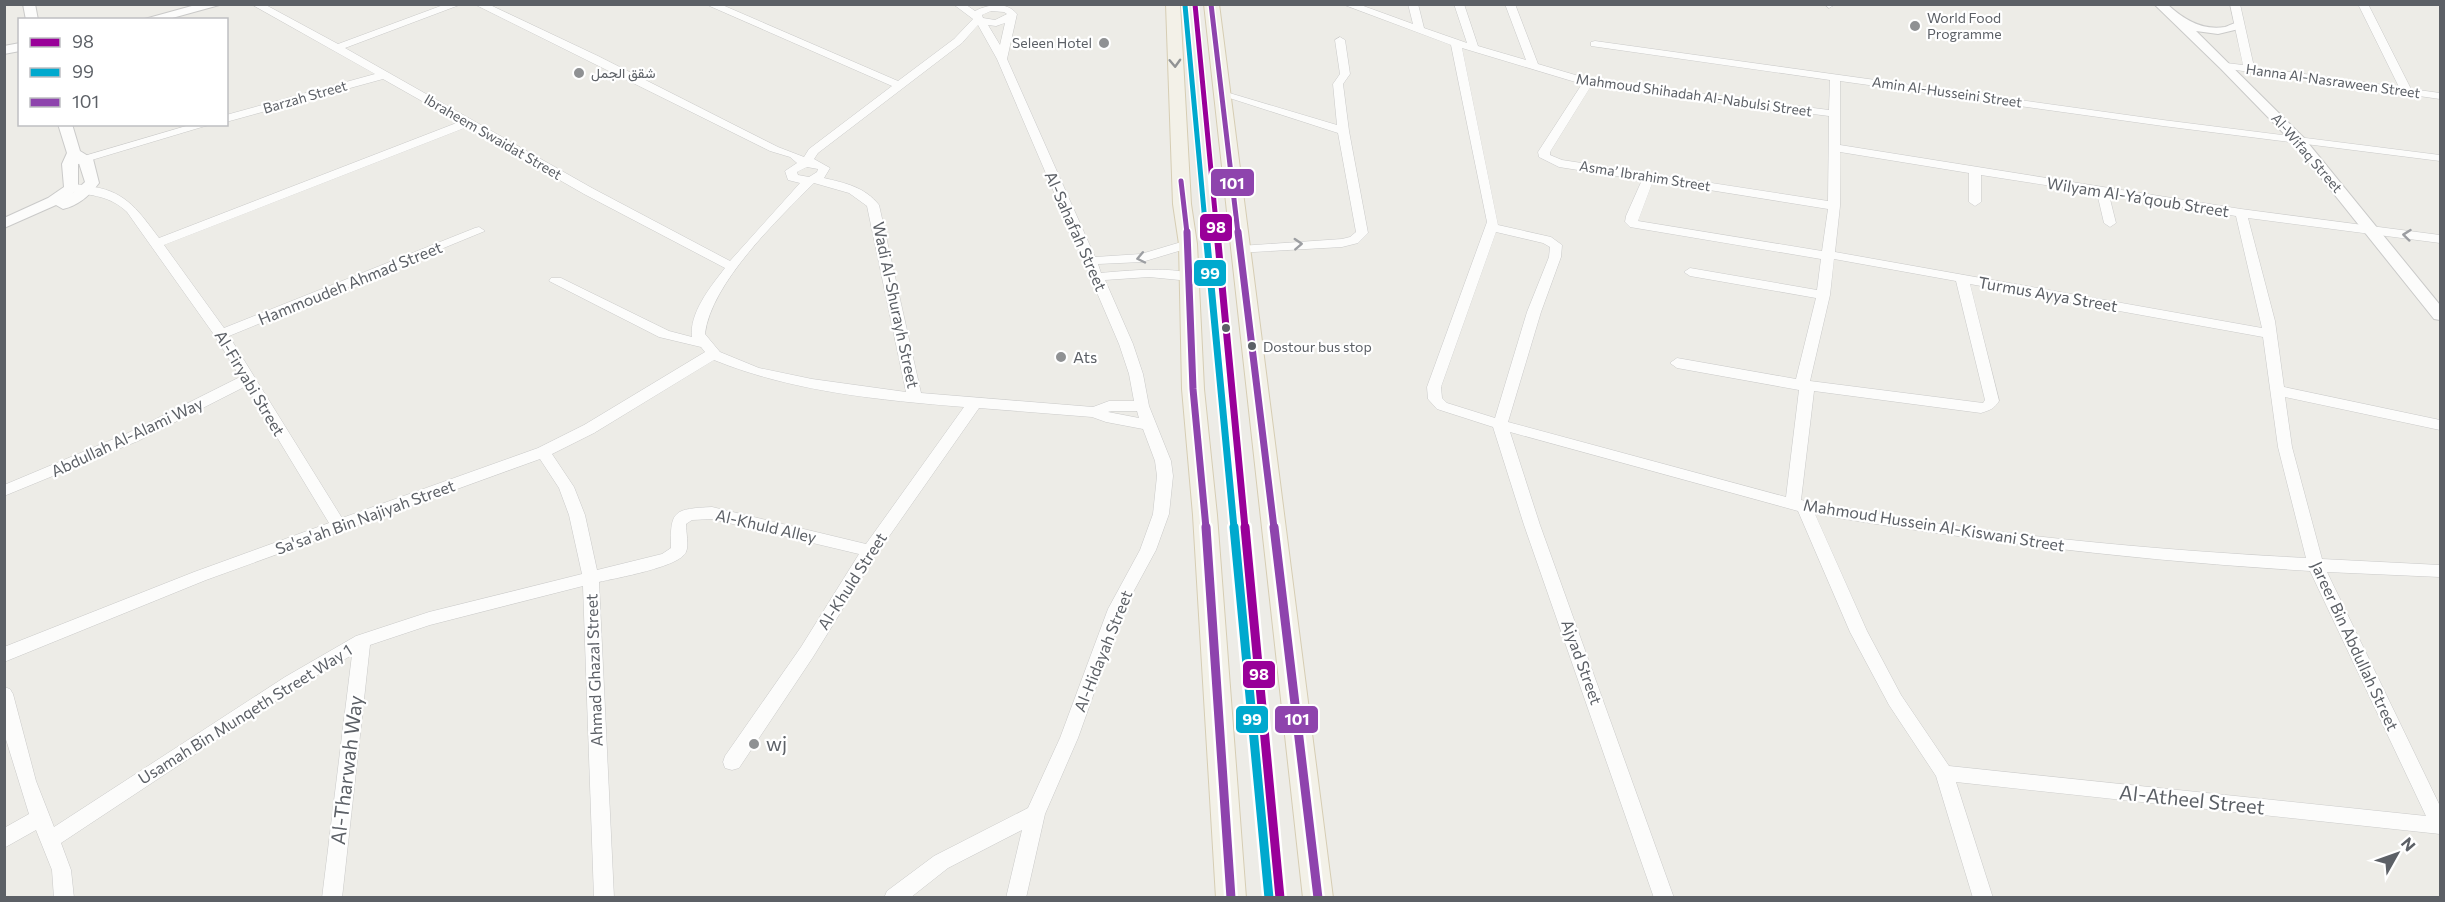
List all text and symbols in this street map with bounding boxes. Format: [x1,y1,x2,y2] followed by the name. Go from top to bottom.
[1927,9,2002,42] place label: World Food Programme
[18,18,228,126] legend
[1908,19,1922,33] marker: World Food Programme
[72,30,94,52] text: 98
[1012,34,1092,51] place label: Seleen Hotel
[1097,36,1111,50] marker: Seleen Hotel
[1168,58,1181,67] one-way arrow
[72,60,94,82] text: 99
[2245,60,2422,101] street label: Hanna Al-Nasraween Street
[591,64,656,82] place label: شقق الجمل
[572,66,586,80] marker: شقق الجمل
[1575,70,1813,120] street label: Mahmoud Shihadah Al-Nabulsi Street
[1871,73,2023,110] street label: Amin Al-Husseini Street
[261,76,349,117] street label: Barzah Street
[72,90,99,112] text: 101
[421,90,565,183] street label: Ibraheem Swaidat Street
[2268,110,2347,196] street label: Al-Wifaq Street
[1578,157,1712,194] street label: Asma’ Ibrahim Street
[1042,168,1112,294] street label: Al-Sahafah Street
[1210,168,1255,197] line badge: 101
[1219,173,1245,192] text: 101
[2046,173,2231,220] street label: Wilyam Al-Ya’qoub Street
[1199,213,1233,242] line badge: 98
[1206,217,1226,236] text: 98
[870,220,924,390] street label: Wadi Al-Shurayh Street
[2403,229,2412,242] one-way arrow
[255,237,445,328] street label: Hammoudeh Ahmad Street
[1294,238,1303,251] one-way arrow
[1136,251,1146,264] one-way arrow
[1193,259,1227,287] line badge: 99
[1200,263,1220,282] text: 99
[1977,272,2120,315] street label: Turmus Ayya Street
[1220,322,1232,334] unlabelled marker
[211,326,290,439] street label: Al-Firyabi Street
[1263,338,1372,355] place label: Dostour bus stop
[1246,340,1258,352] marker: Dostour bus stop
[1073,347,1097,366] place label: Ats
[1054,350,1068,364] marker: Ats
[48,393,206,480] street label: Abdullah Al-Alami Way
[272,475,458,558] street label: Sa'sa'ah Bin Najiyah Street
[1802,494,2066,555] street label: Mahmoud Hussein Al-Kiswani Street
[714,505,818,546] street label: Al-Khuld Alley
[813,528,890,633] street label: Al-Khuld Street
[2308,558,2403,734] street label: Jareer Bin Abdullah Street
[1070,587,1136,714] street label: Al-Hidayah Street
[581,593,606,747] street label: Ahmad Ghazal Street
[1558,617,1607,707] street label: Ajyad Street
[134,640,355,787] street label: Usamah Bin Munqeth Street Way 1
[1242,660,1276,689] line badge: 98
[1249,664,1269,683] text: 98
[325,694,367,846] street label: Al-Tharwah Way
[1235,705,1269,734] line badge: 99
[1274,705,1319,734] line badge: 101
[1242,709,1262,728] text: 99
[1284,709,1310,728] text: 101
[766,731,787,755] place label: wj
[747,737,761,751] marker: wj
[2118,779,2266,819] street label: Al-Atheel Street
[2367,824,2427,884] north arrow
[2398,833,2420,855] text: N

